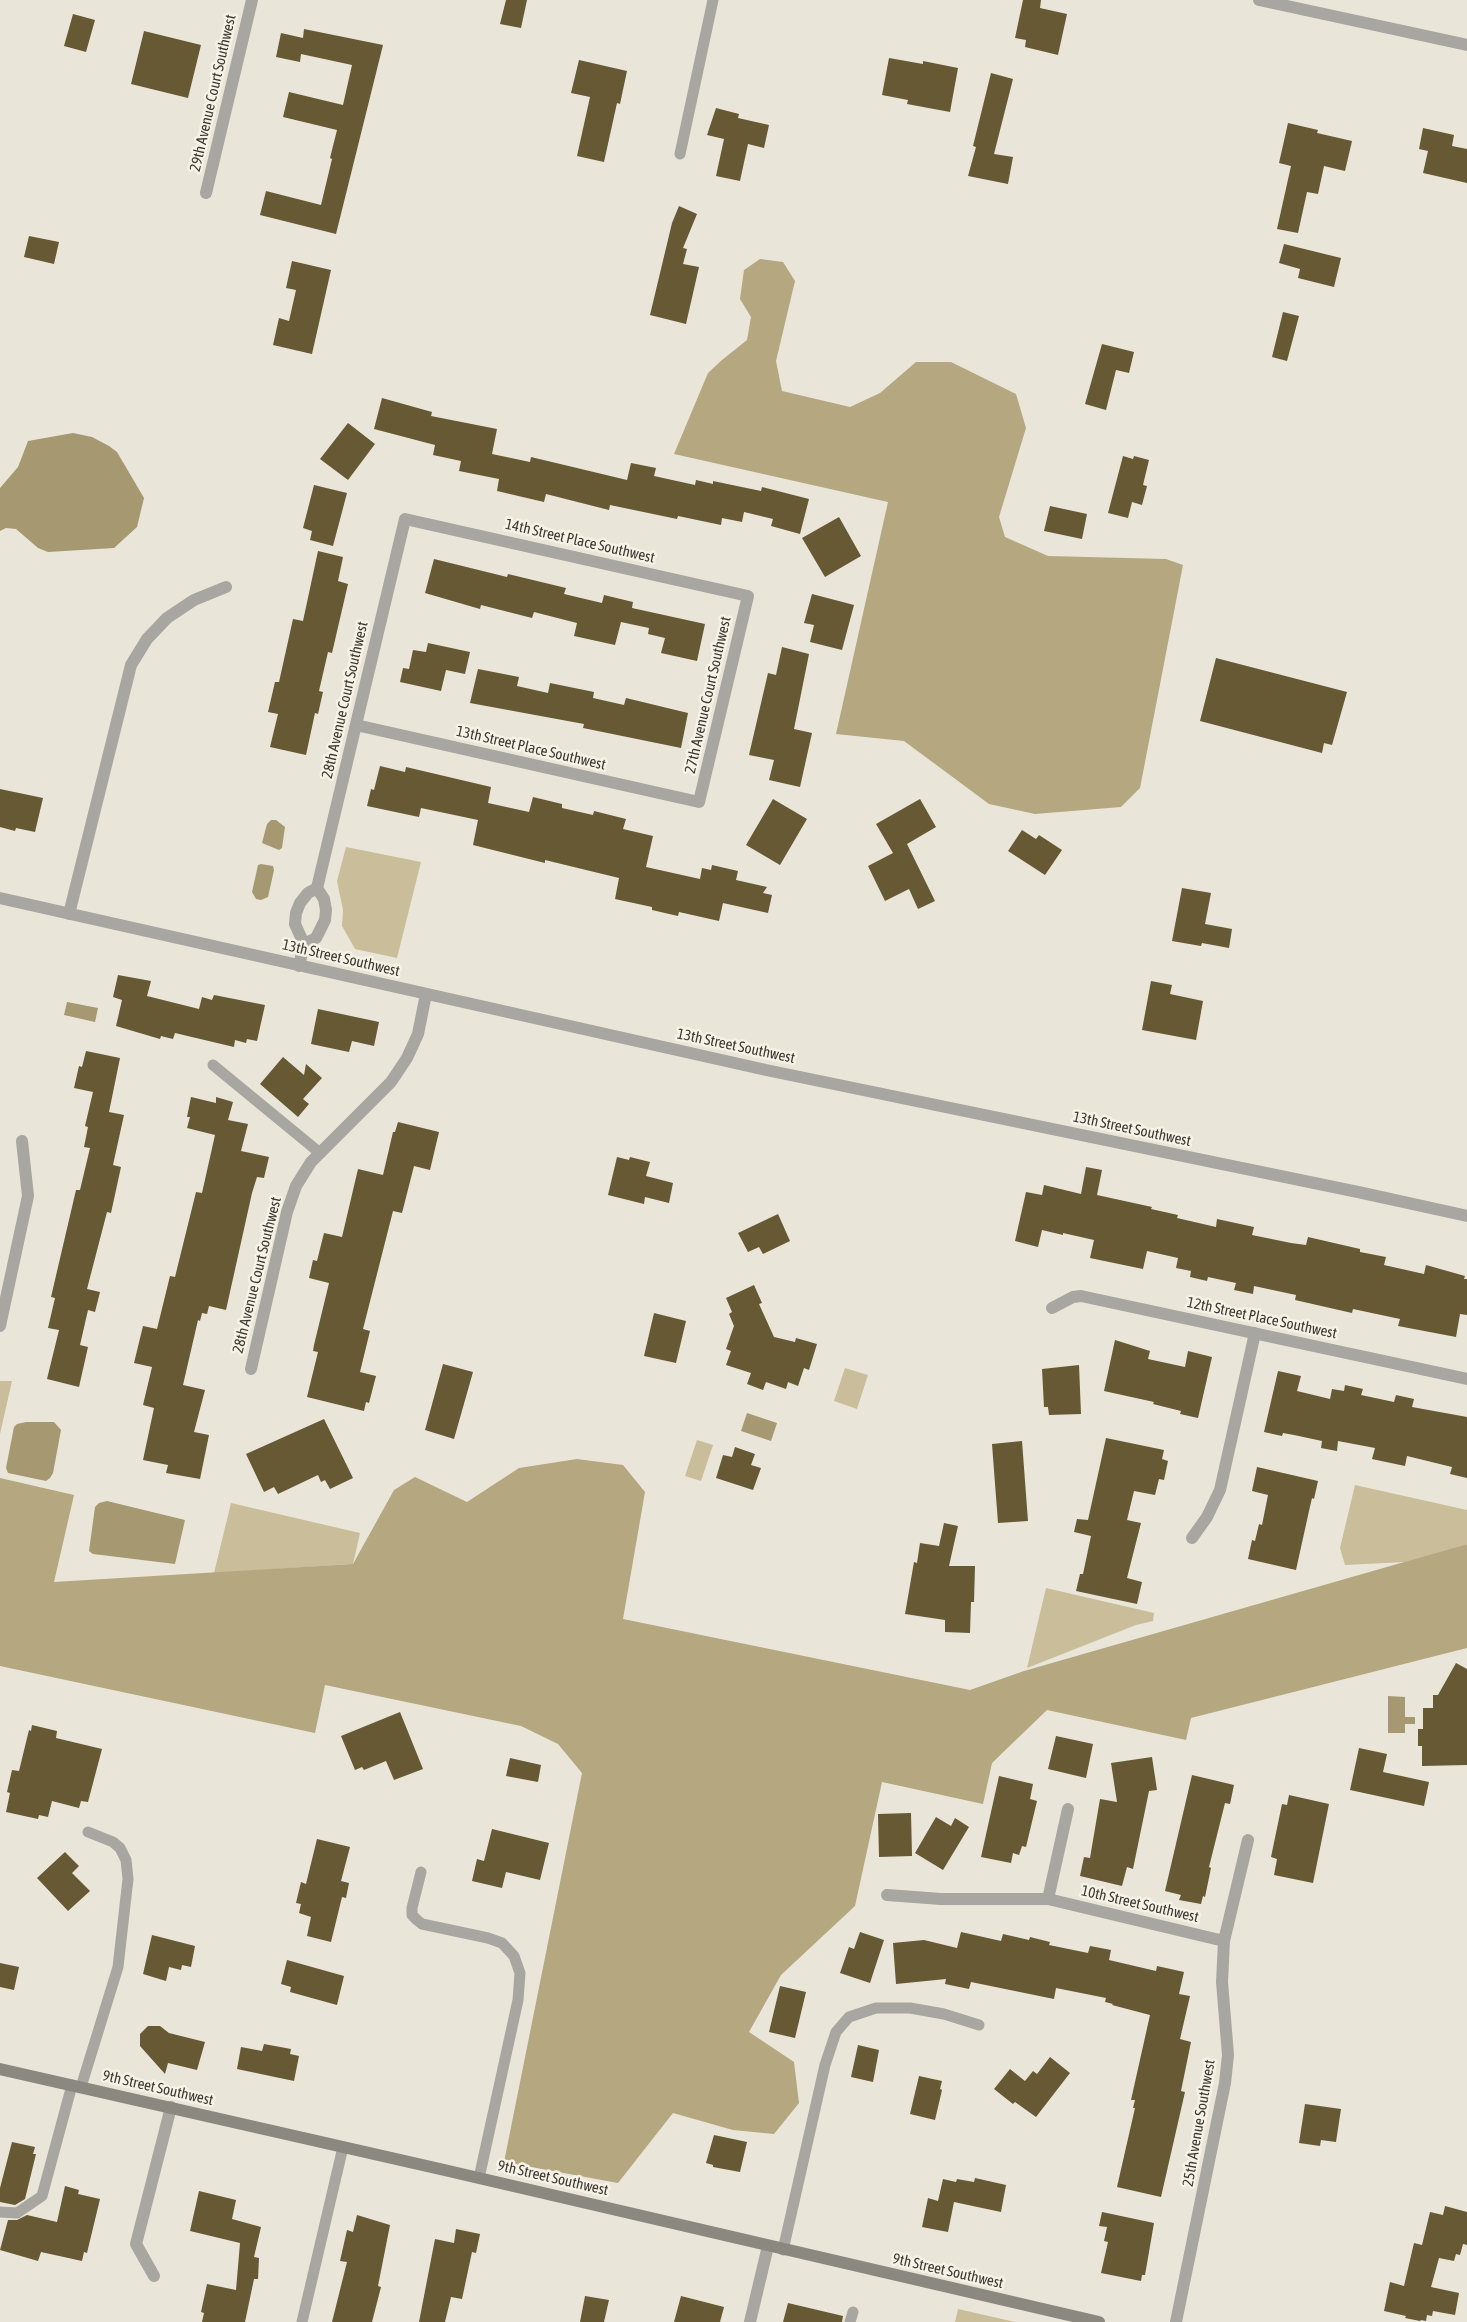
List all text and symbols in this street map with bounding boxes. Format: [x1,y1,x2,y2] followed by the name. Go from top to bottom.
[186,13,240,173] street label: 29th Avenue Court Southwest
[504,515,656,567] street label: 14th Street Place Southwest
[681,615,735,775] street label: 27th Avenue Court Southwest
[318,620,372,780] street label: 28th Avenue Court Southwest
[455,722,607,774] street label: 13th Street Place Southwest
[280,936,402,980] street label: 13th Street Southwest
[675,1025,797,1067] street label: 13th Street Southwest
[1071,1108,1193,1150] street label: 13th Street Southwest
[229,1195,285,1355] street label: 28th Avenue Court Southwest
[1185,1293,1339,1343] street label: 12th Street Place Southwest
[1079,1882,1201,1926] street label: 10th Street Southwest
[1179,2058,1219,2188] street label: 25th Avenue Southwest
[101,2067,215,2109] street label: 9th Street Southwest
[496,2157,610,2199] street label: 9th Street Southwest
[891,2250,1005,2292] street label: 9th Street Southwest

